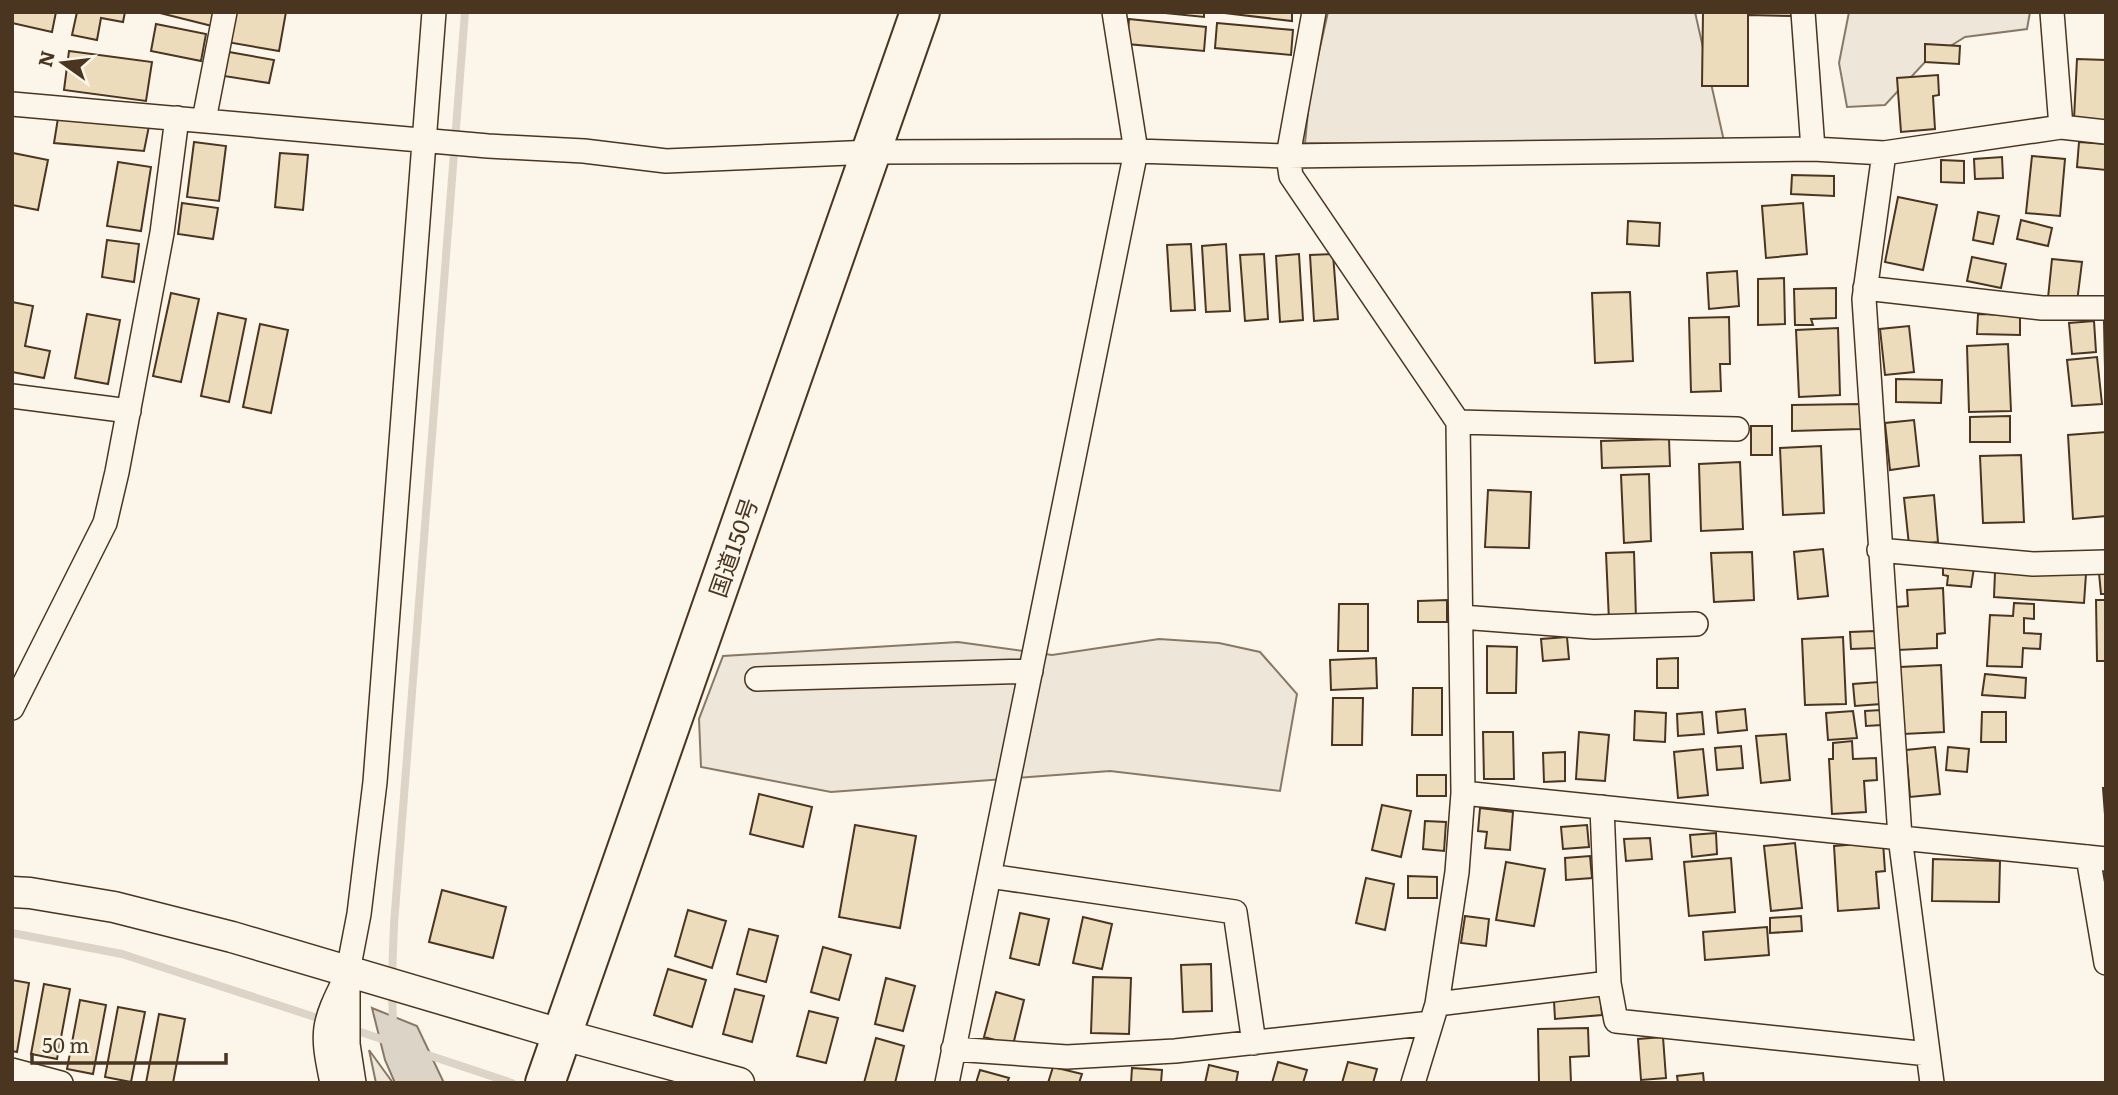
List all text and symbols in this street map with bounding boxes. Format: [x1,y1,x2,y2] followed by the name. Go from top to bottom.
[28,28,98,98] north arrow
[30,47,61,70] text: N
[699,493,765,601] street label: 国道150号
[32,1021,226,1066] scale bar
[42,1028,89,1059] text: 50 m

